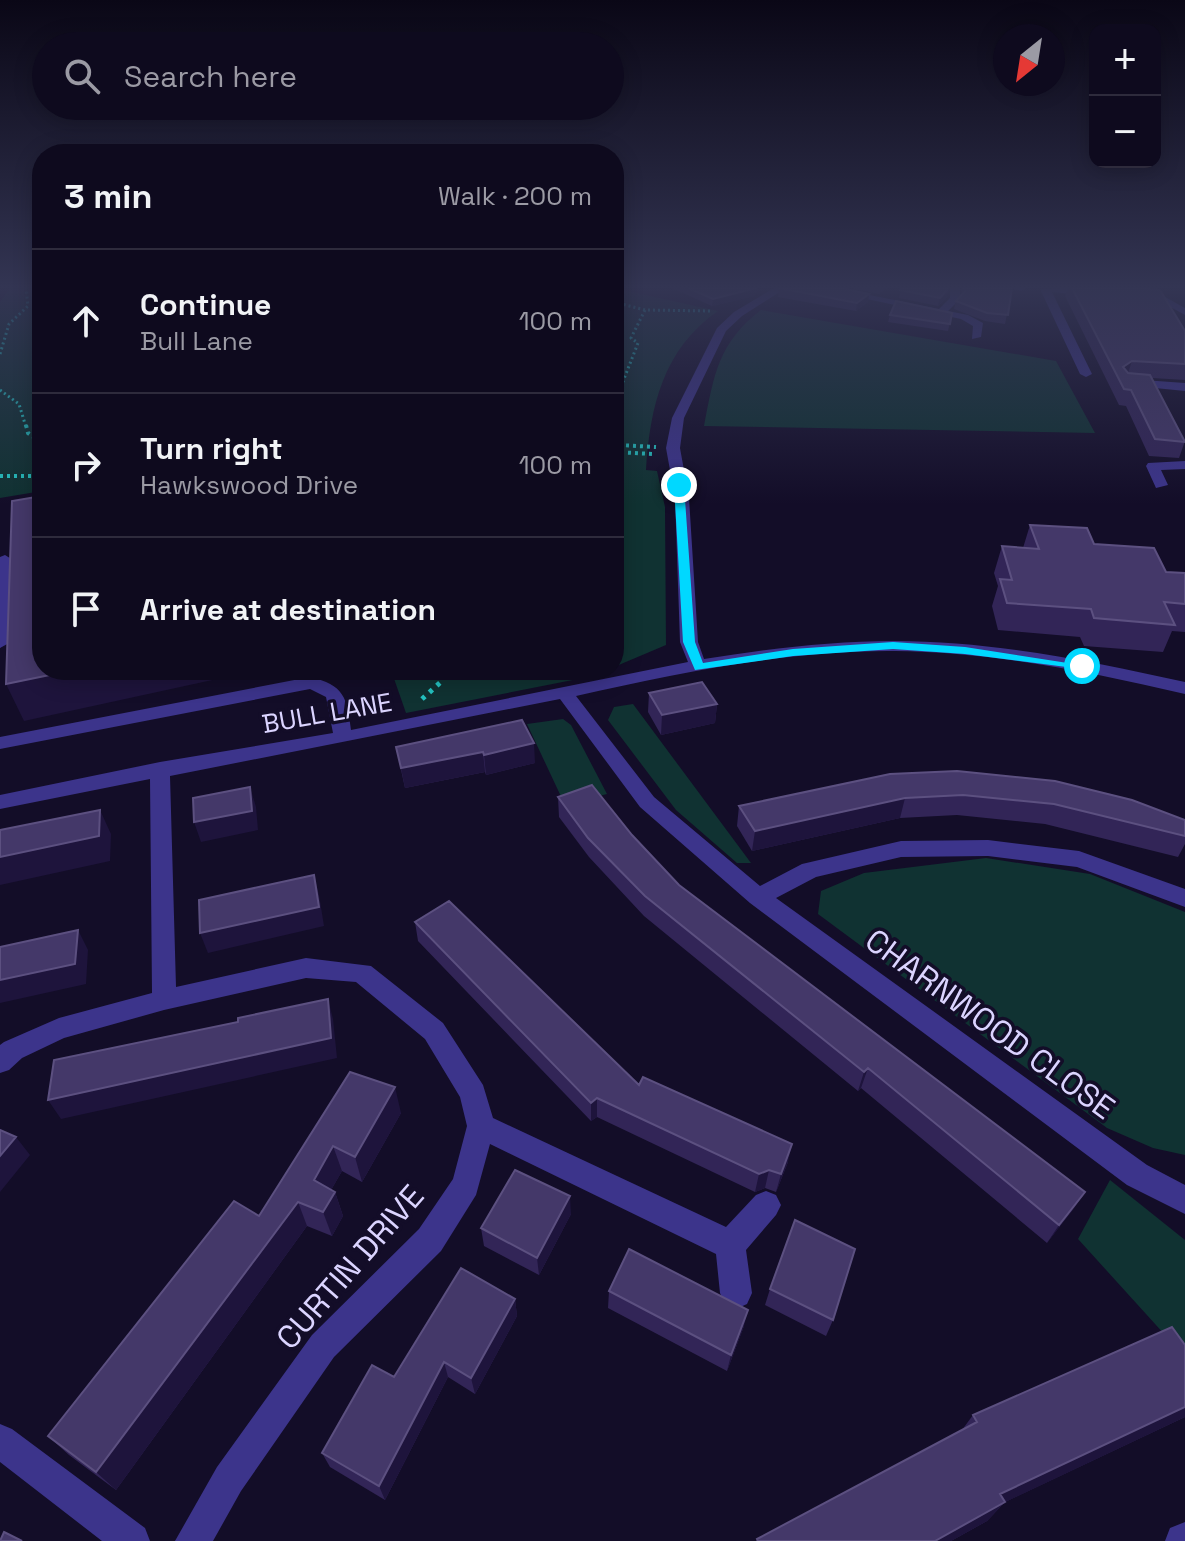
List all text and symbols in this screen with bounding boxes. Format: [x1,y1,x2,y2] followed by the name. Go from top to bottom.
[993,24,1065,96] north arrow
[1089,24,1161,168] map controls
[1089,24,1161,96] button: +
[32,32,624,120] search box
[60,54,104,98] icon: search
[124,57,297,96] text: Search here
[1089,96,1161,168] button: −
[64,175,152,218] text: 3 min
[438,179,592,213] text: Walk · 200 m
[140,285,271,324] text: Continue
[64,299,108,343] icon: ahead
[519,304,592,338] text: 100 m
[140,324,253,358] text: Bull Lane
[140,429,283,468] text: Turn right
[64,443,108,487] icon: right
[519,448,592,482] text: 100 m
[661,467,697,503] route end
[140,468,358,502] text: Hawkswood Drive
[64,587,108,631] icon: arrive
[140,590,436,629] text: Arrive at destination
[1064,648,1100,684] route start
[259,685,395,741] street label: BULL LANE
[857,920,1123,1128] street label: CHARNWOOD CLOSE
[268,1177,432,1357] street label: CURTIN DRIVE

